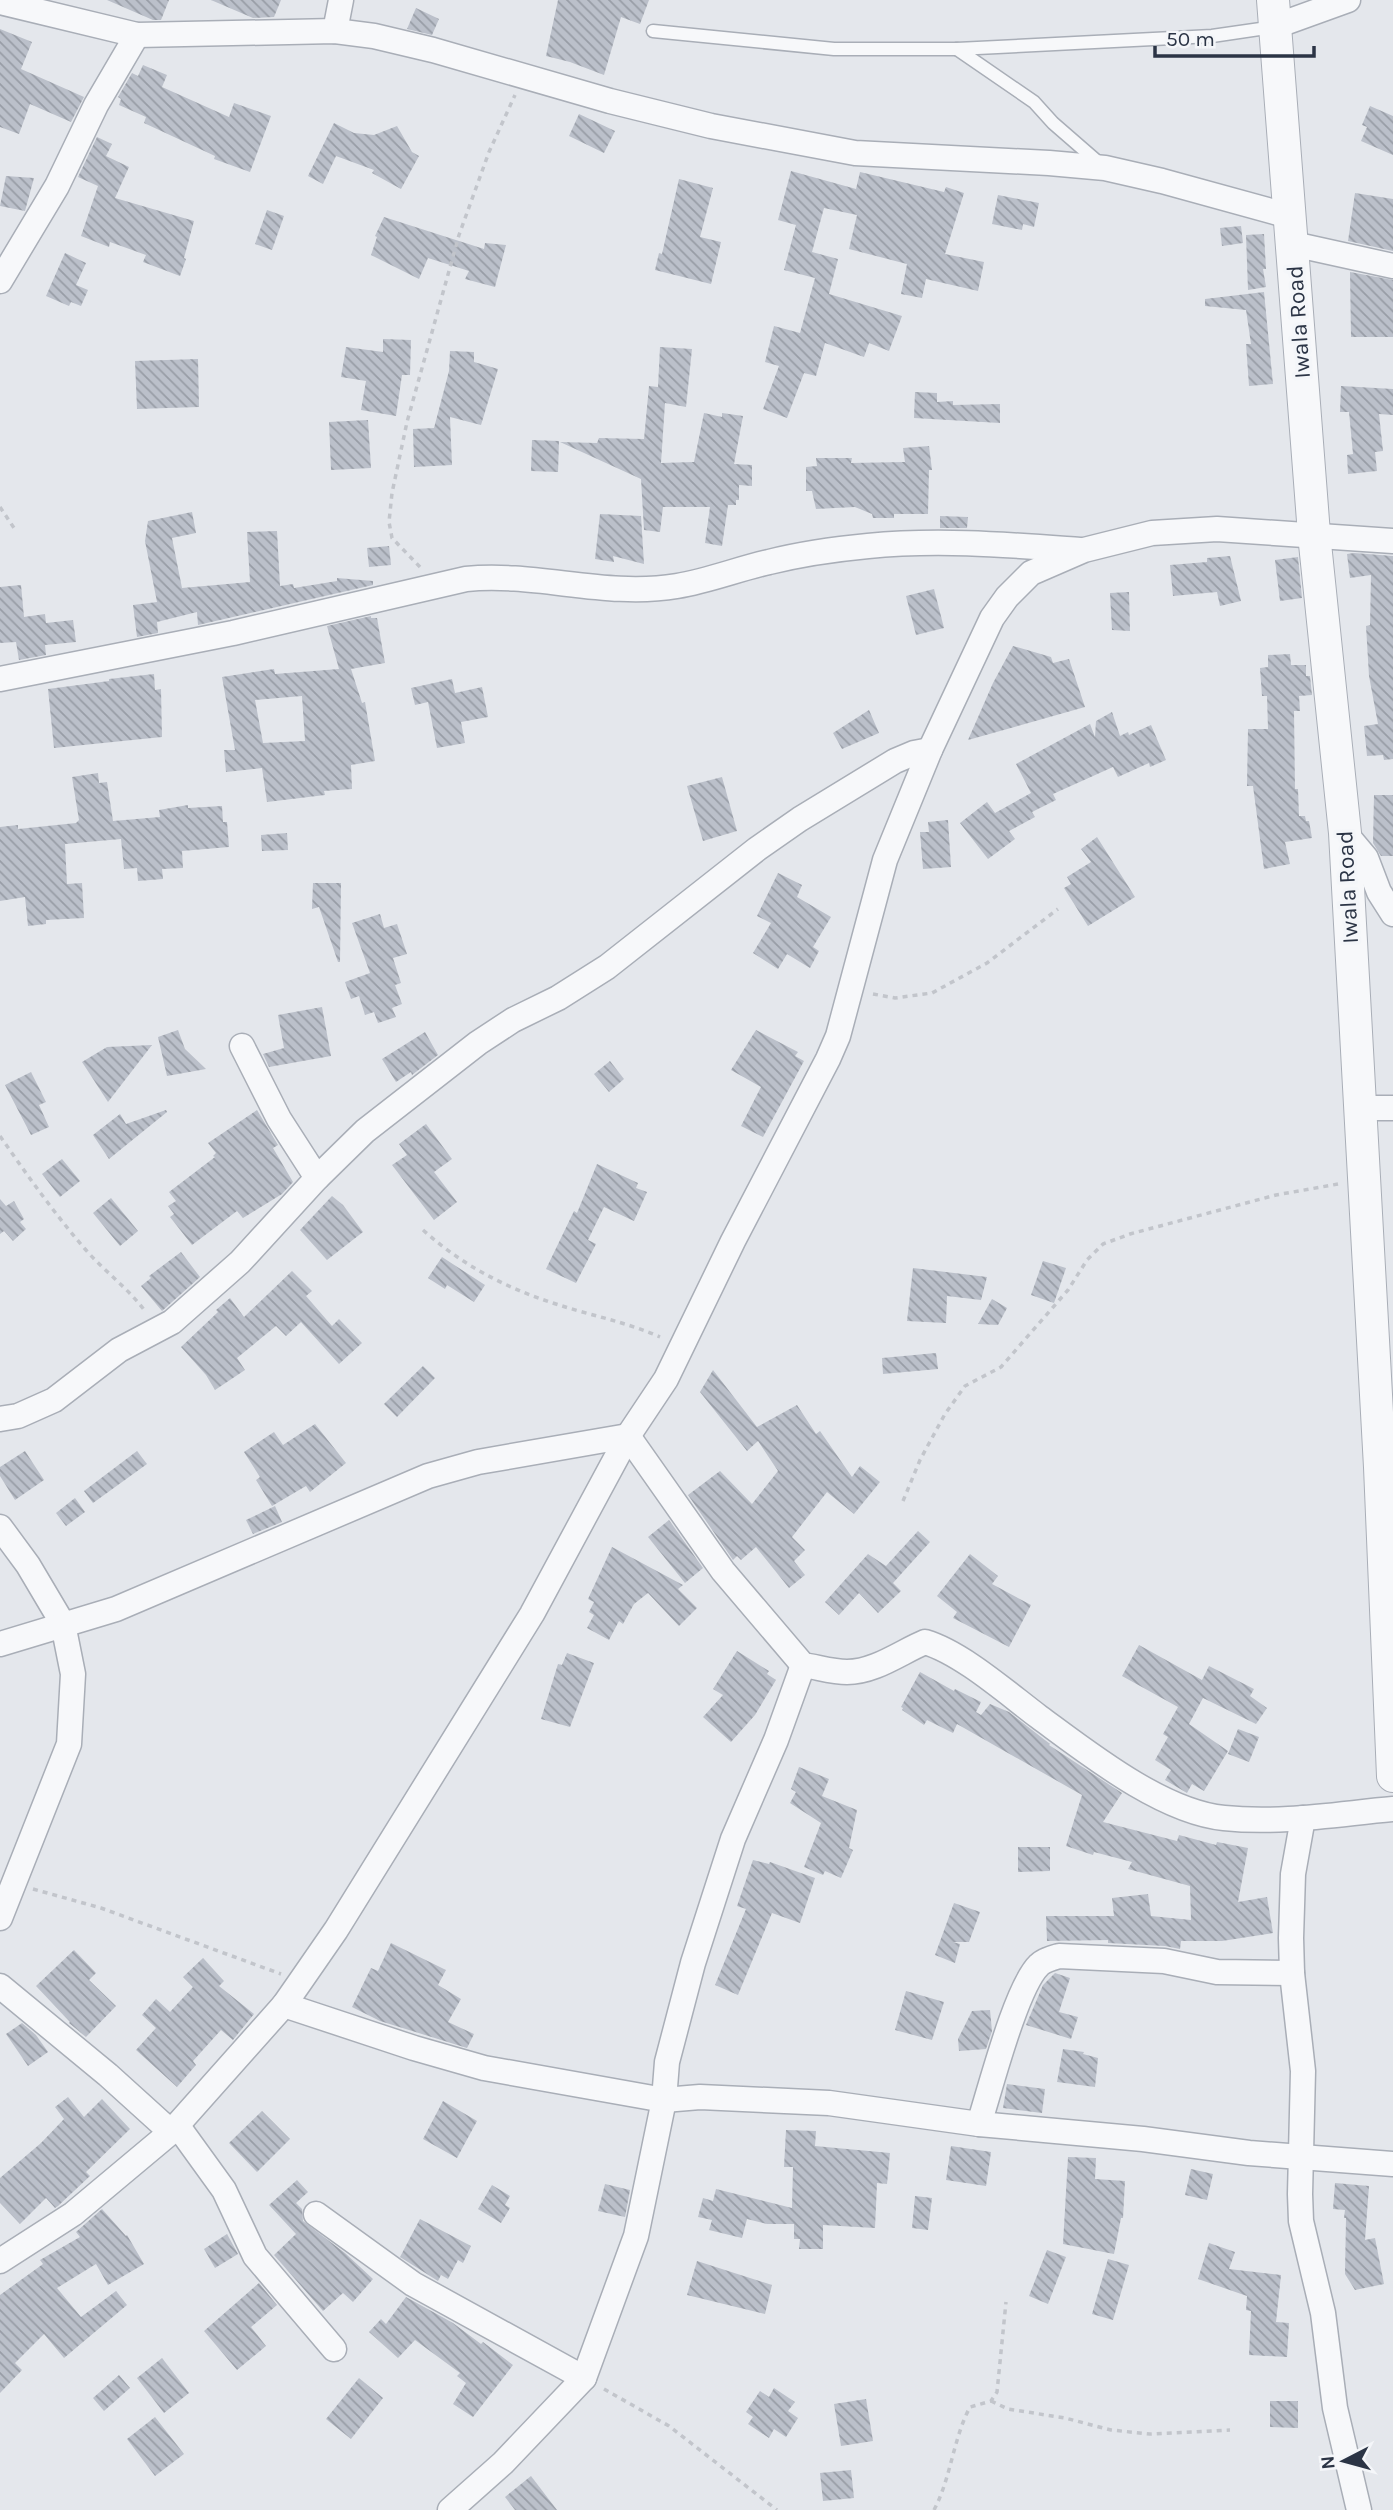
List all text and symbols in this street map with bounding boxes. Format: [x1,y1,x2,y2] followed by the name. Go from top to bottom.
[1155,14,1314,58] scale bar
[1166,27,1215,51] text: 50 m
[1281,265,1316,379] street label: Iwala Road
[1331,830,1364,944] street label: Iwala Road
[1309,2426,1379,2496] north arrow
[1316,2455,1340,2471] text: N

